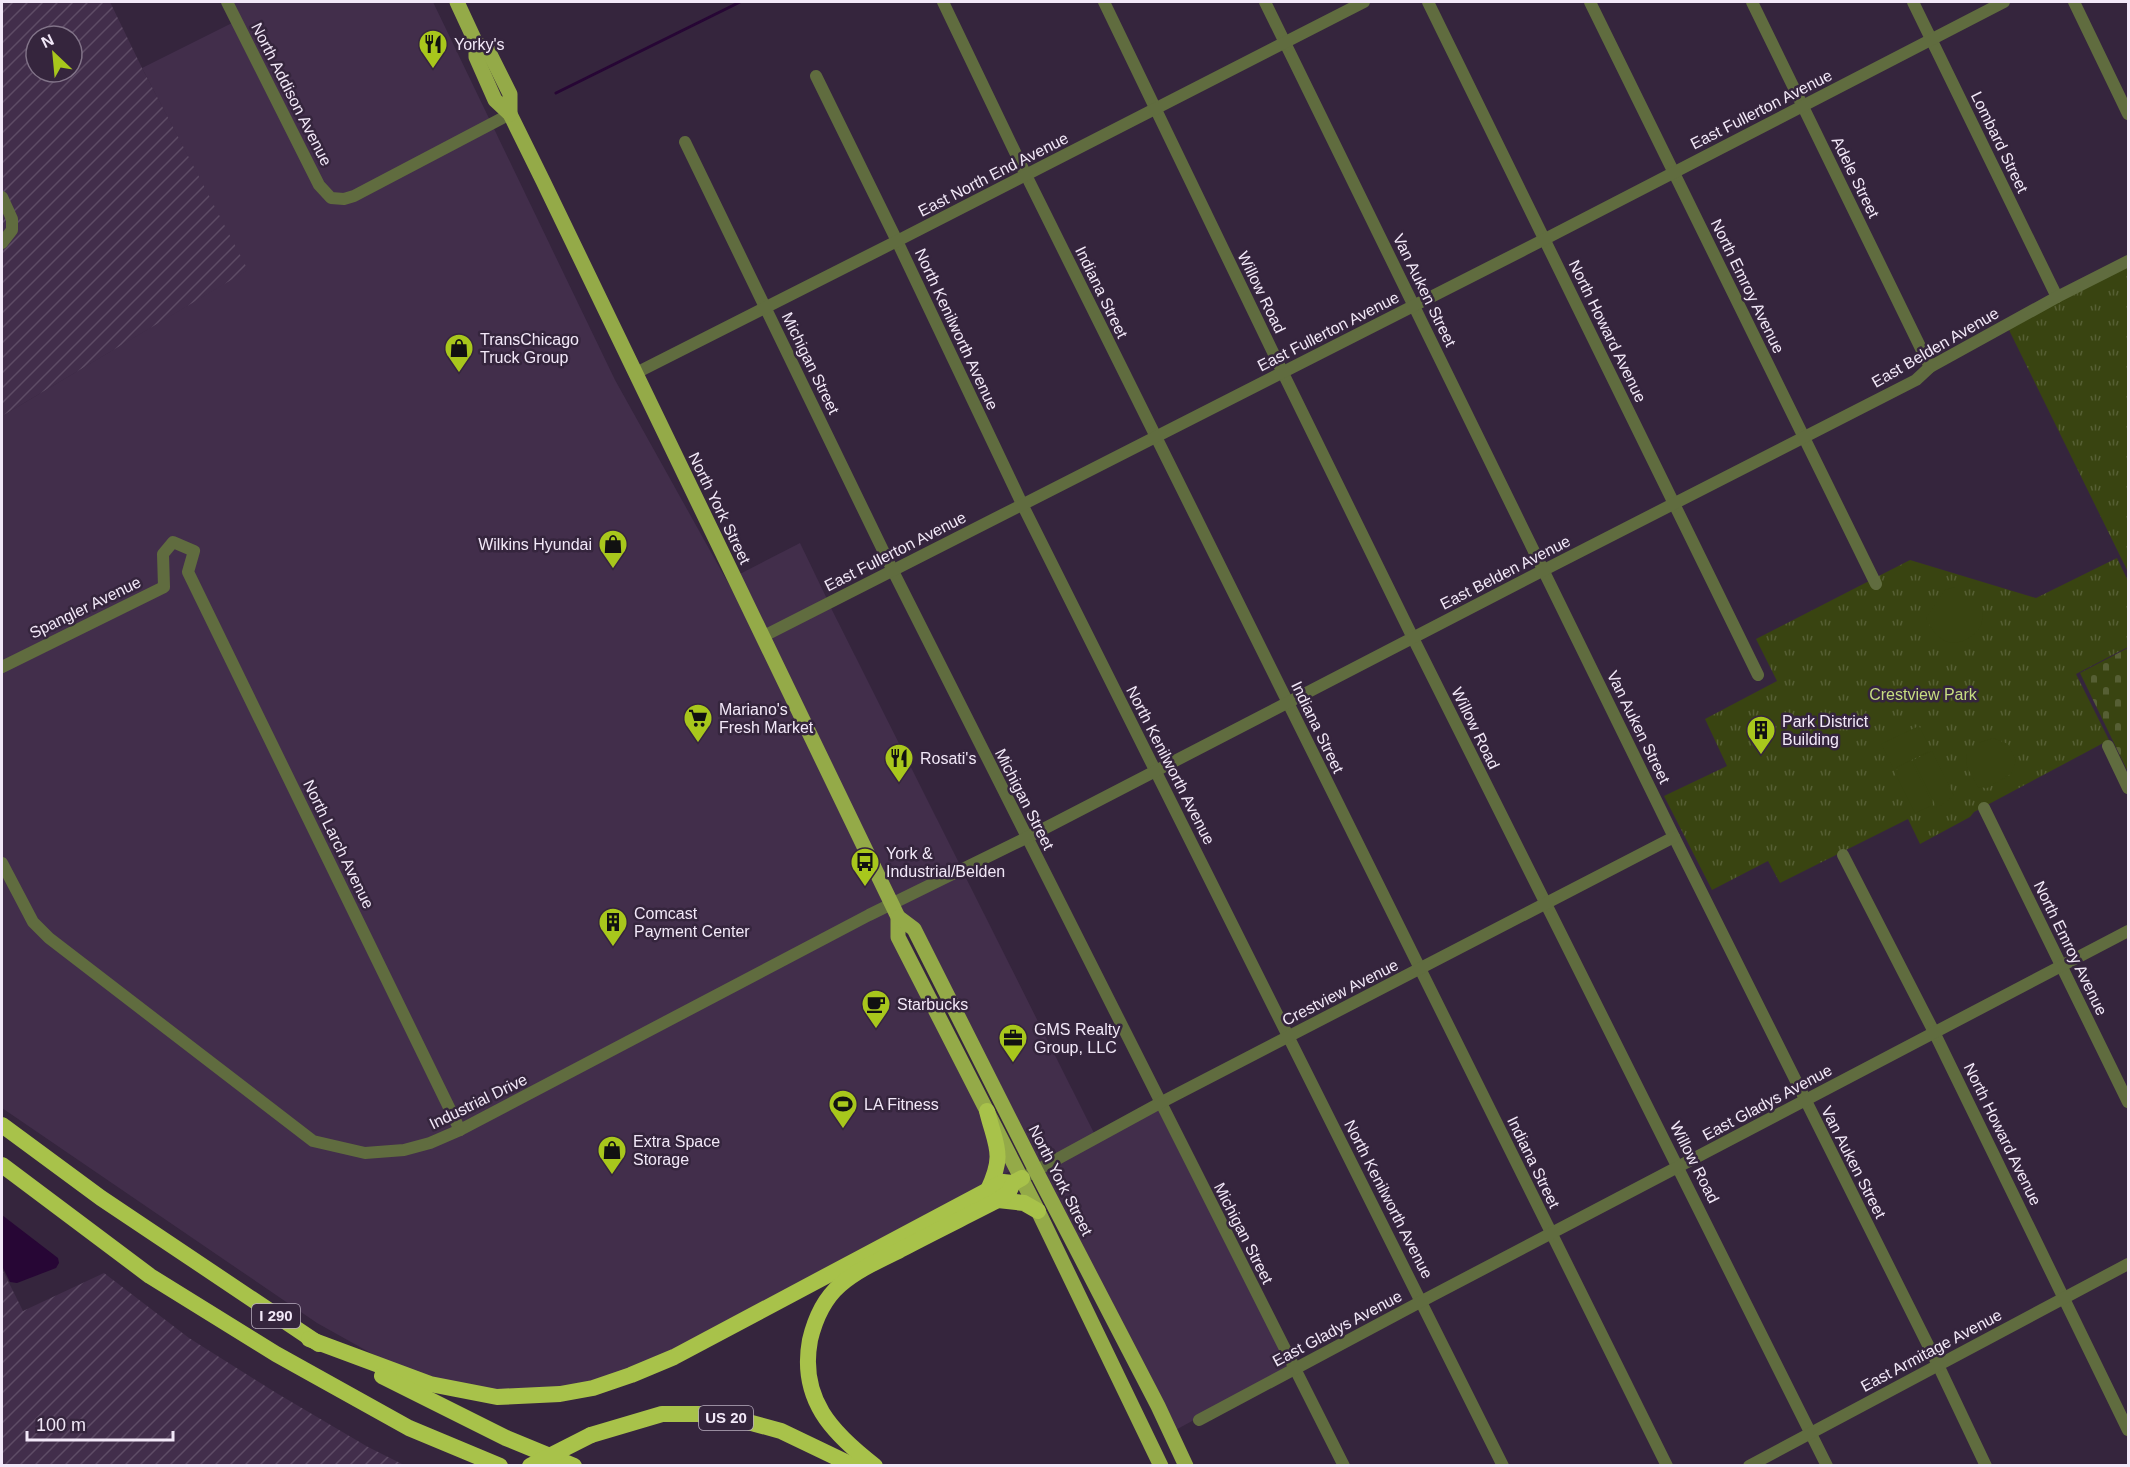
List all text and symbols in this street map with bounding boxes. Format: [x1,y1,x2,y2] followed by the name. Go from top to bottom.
[248,20,335,169] street label: North Addison Avenue
[24,24,84,84] north arrow
[417,28,449,70] restaurant icon: Yorky's
[39,31,57,51] text: N
[454,36,504,53] place label: Yorky's
[1688,66,1835,152] street label: East Fullerton Avenue
[1968,89,2032,196] street label: Lombard Street
[915,129,1071,220] street label: East North End Avenue
[1829,134,1883,221] street label: Adele Street
[1708,216,1788,356] street label: North Emroy Avenue
[1390,231,1459,350] street label: Van Auken Street
[1072,244,1131,341] street label: Indiana Street
[912,246,1001,413] street label: North Kenilworth Avenue
[1234,249,1289,336] street label: Willow Road
[1566,257,1649,405] street label: North Howard Avenue
[1255,288,1402,374] street label: East Fullerton Avenue
[1869,304,2002,391] street label: East Belden Avenue
[779,310,843,417] street label: Michigan Street
[480,331,579,366] place label: TransChicago Truck Group
[443,332,475,374] shop icon: TransChicago Truck Group
[685,450,754,567] street label: North York Street
[822,508,969,594] street label: East Fullerton Avenue
[597,528,629,570] shop icon: Wilkins Hyundai
[1437,532,1573,613] street label: East Belden Avenue
[478,536,592,553] place label: Wilkins Hyundai
[27,573,144,642] street label: Spangler Avenue
[1604,668,1673,787] street label: Van Auken Street
[1288,679,1347,776] street label: Indiana Street
[1123,683,1218,848] street label: North Kenilworth Avenue
[1448,685,1503,772] street label: Willow Road
[1869,686,1978,703] park label: Crestview Park
[719,701,814,736] place label: Mariano's Fresh Market
[682,702,714,744] supermarket icon: Mariano's Fresh Market
[1782,713,1869,748] place label: Park District Building
[1745,714,1777,756] building icon: Park District Building
[883,742,915,784] restaurant icon: Rosati's
[992,746,1058,853] street label: Michigan Street
[920,750,976,767] place label: Rosati's
[300,777,377,911] street label: North Larch Avenue
[886,845,1005,880] place label: York & Industrial/Belden
[849,846,881,888] bus stop icon: York & Industrial/Belden
[2031,878,2111,1018] street label: North Emroy Avenue
[634,905,750,940] place label: Comcast Payment Center
[597,906,629,948] building icon: Comcast Payment Center
[1279,956,1401,1029] street label: Crestview Avenue
[860,988,892,1030] cafe icon: Starbucks
[897,996,968,1013] place label: Starbucks
[1034,1021,1120,1056] place label: GMS Realty Group, LLC
[997,1022,1029,1064] office icon: GMS Realty Group, LLC
[1961,1060,2044,1208] street label: North Howard Avenue
[1700,1061,1835,1144] street label: East Gladys Avenue
[427,1070,530,1132] street label: Industrial Drive
[827,1088,859,1130] sports icon: LA Fitness
[864,1096,939,1113] place label: LA Fitness
[1818,1103,1889,1222] street label: Van Auken Street
[1504,1114,1563,1211] street label: Indiana Street
[1341,1117,1436,1282] street label: North Kenilworth Avenue
[1667,1119,1722,1206] street label: Willow Road
[1025,1122,1096,1239] street label: North York Street
[633,1133,720,1168] place label: Extra Space Storage
[596,1134,628,1176] shop icon: Extra Space Storage
[1211,1180,1277,1287] street label: Michigan Street
[1270,1287,1405,1370] street label: East Gladys Avenue
[252,1304,300,1328] road number: I 290
[1858,1306,2005,1395] street label: East Armitage Avenue
[27,1404,172,1442] scale bar
[699,1406,753,1430] road number: US 20
[36,1415,86,1435] text: 100 m

